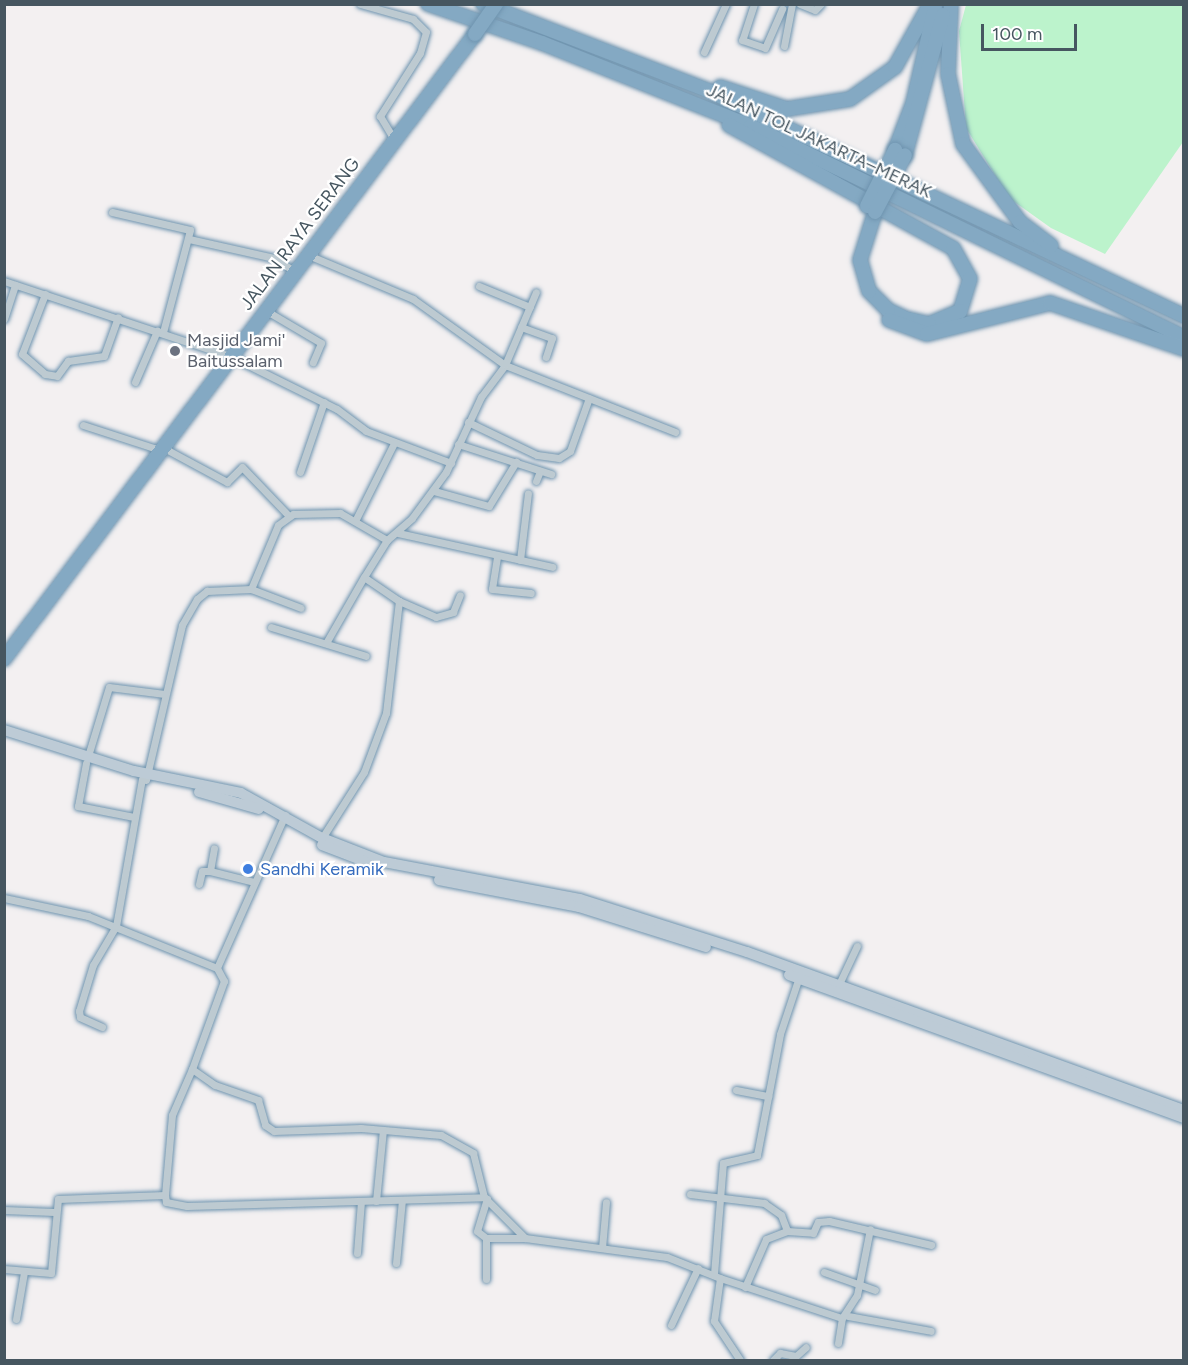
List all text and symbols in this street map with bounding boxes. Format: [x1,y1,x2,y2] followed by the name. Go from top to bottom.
[984,12,1080,50] scale bar
[992,23,1042,45] text: 100 m
[703,79,935,203] street label: JALAN TOL JAKARTA–MERAK
[236,154,364,314] street label: JALAN RAYA SERANG
[187,330,285,372] place label: Masjid Jami' Baitussalam
[168,344,182,358] marker: Masjid Jami' Baitussalam
[260,858,384,880] place label: Sandhi Keramik
[241,862,255,876] marker: Sandhi Keramik

